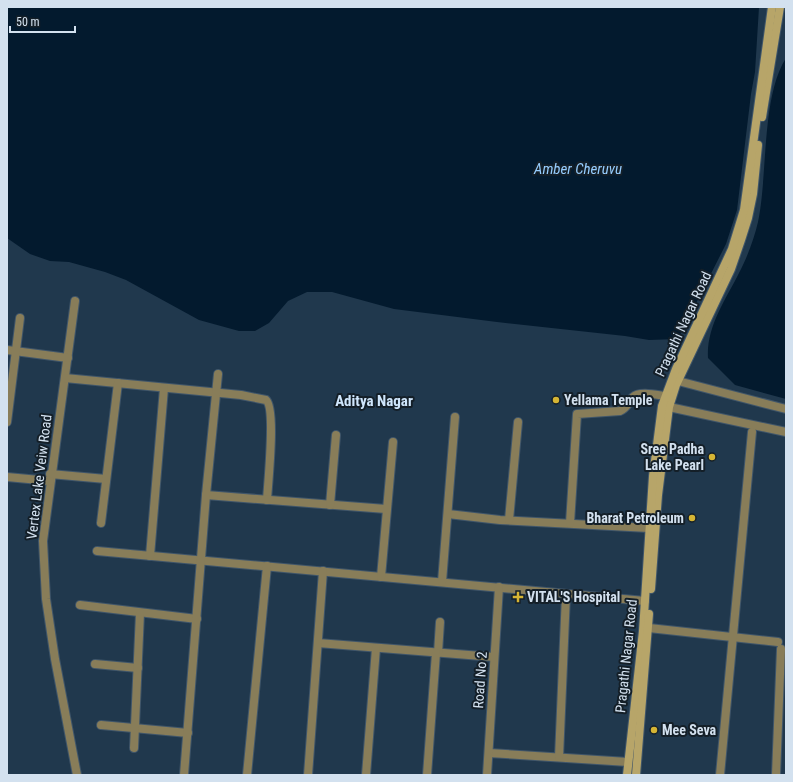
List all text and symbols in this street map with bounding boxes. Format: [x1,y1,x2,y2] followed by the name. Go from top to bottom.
[10,8,75,34] scale bar
[16,15,40,29] text: 50 m
[533,160,622,178] water label: Amber Cheruvu
[652,269,714,379] street label: Pragathi Nagar Road
[335,392,413,410] district label: Aditya Nagar
[564,392,653,408] place label: Yellama Temple
[551,395,561,405] marker: Yellama Temple
[23,414,55,540] street label: Vertex Lake Veiw Road
[640,441,704,473] place label: Sree Padha Lake Pearl
[707,452,717,462] marker: Sree Padha Lake Pearl
[586,510,684,526] place label: Bharat Petroleum
[687,513,697,523] marker: Bharat Petroleum
[527,589,620,605] place label: VITAL'S Hospital
[512,591,524,603] marker: VITAL'S Hospital
[612,598,640,714] street label: Pragathi Nagar Road
[470,651,490,709] street label: Road No 2
[662,722,717,738] place label: Mee Seva
[649,725,659,735] marker: Mee Seva

